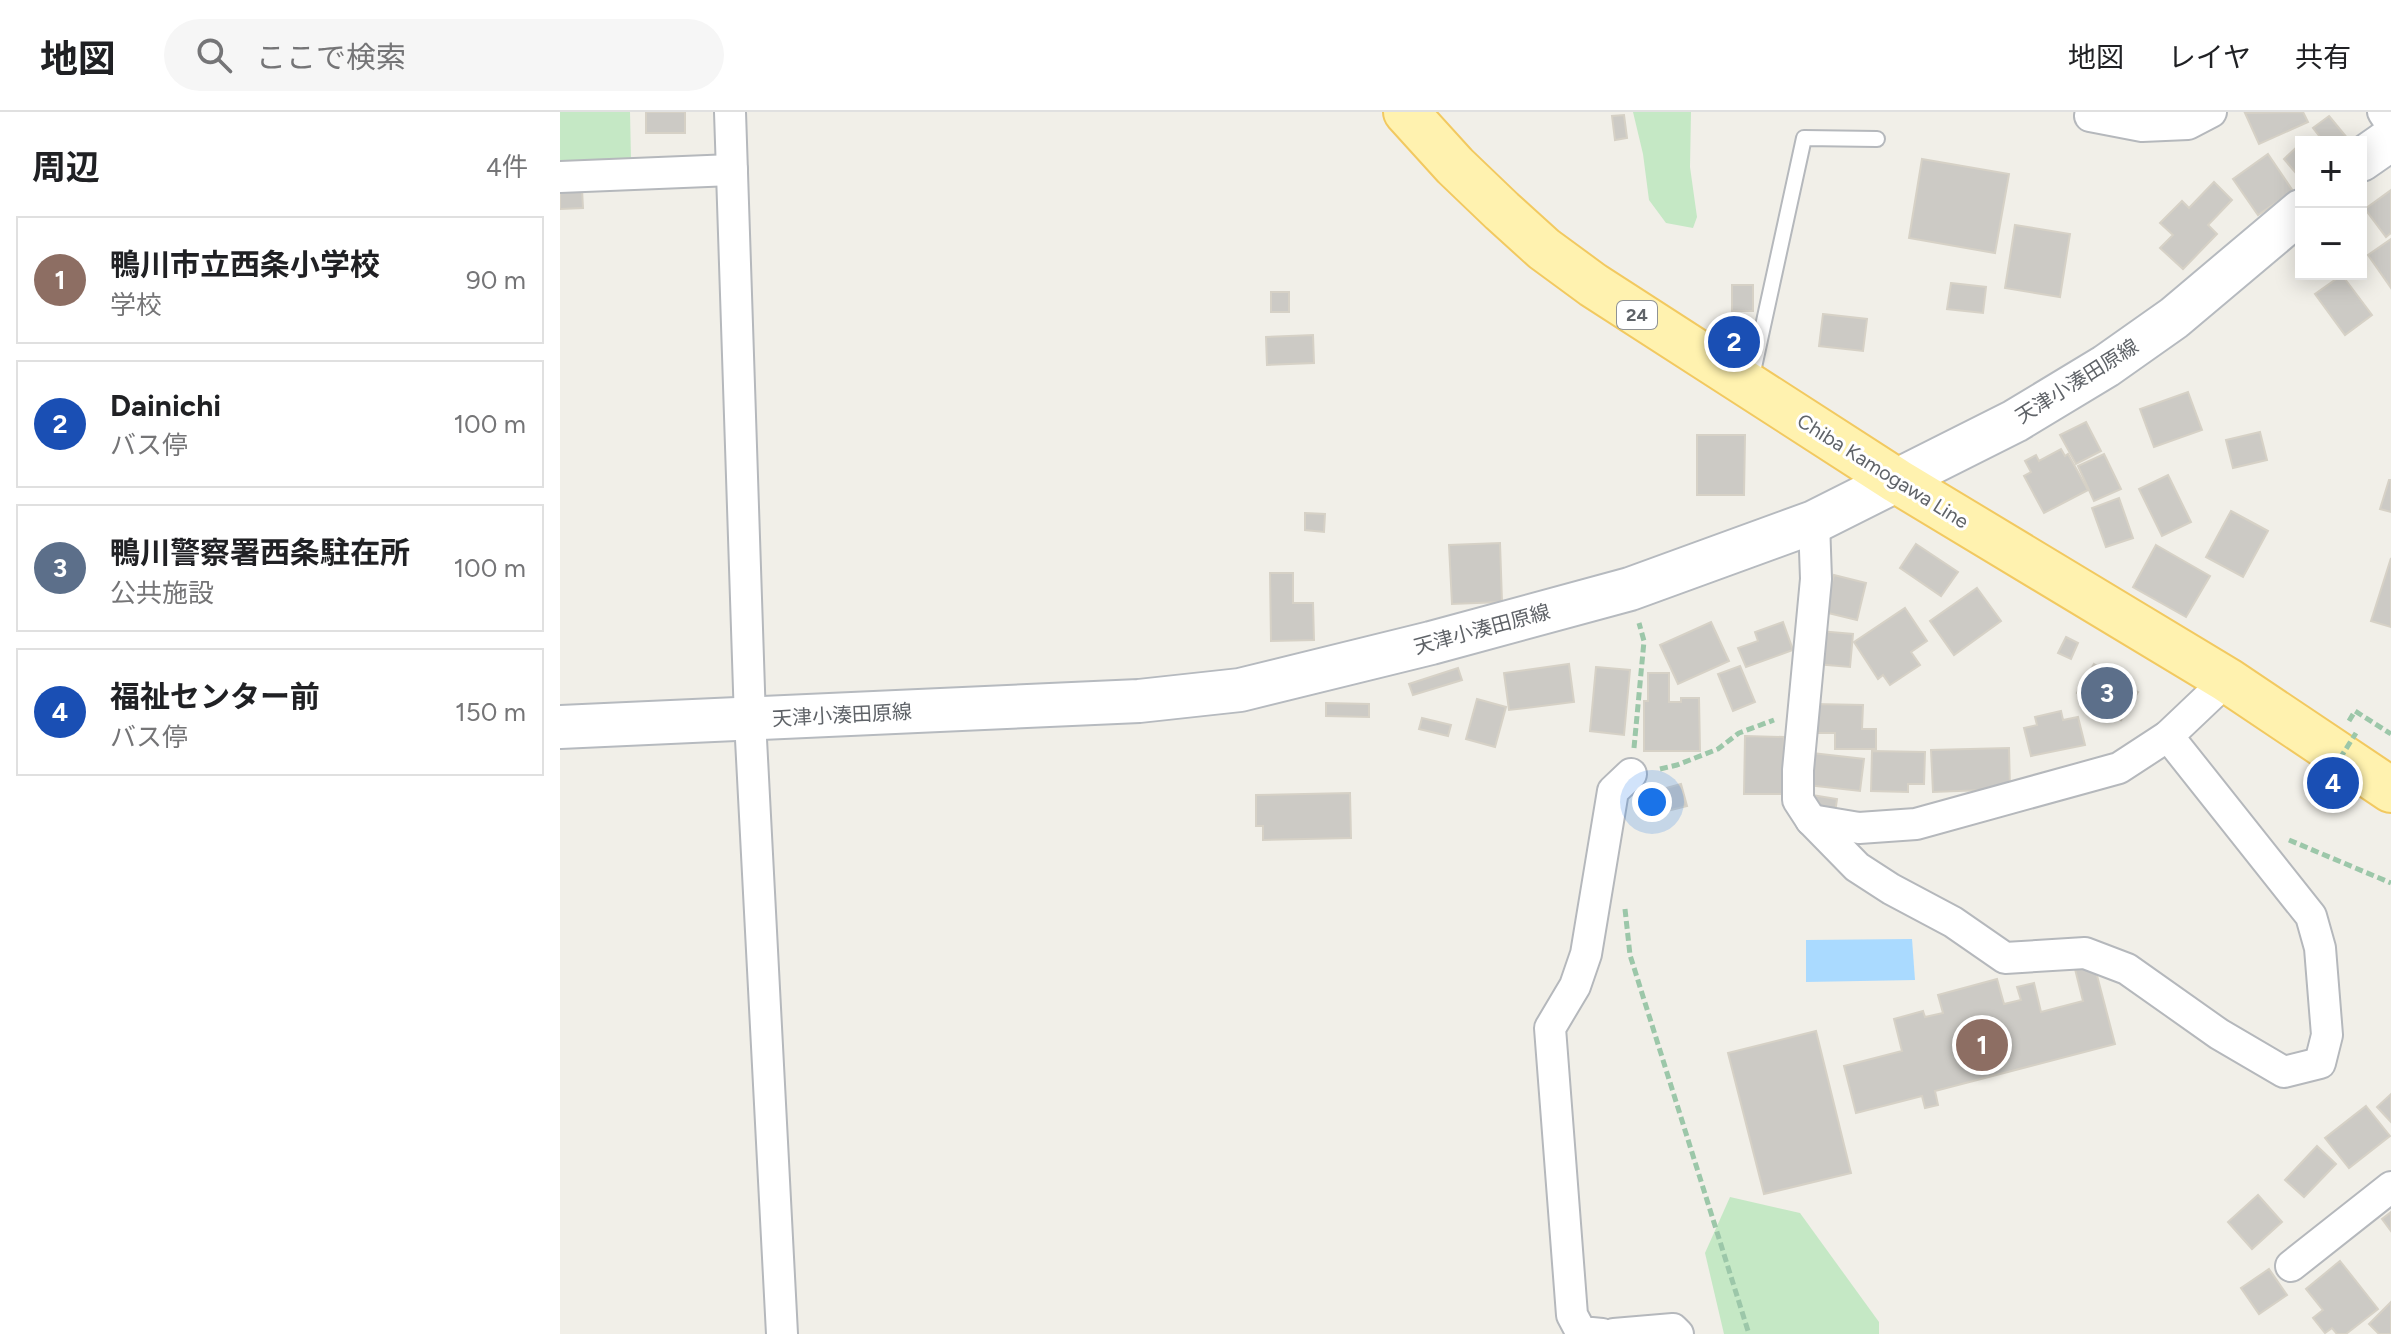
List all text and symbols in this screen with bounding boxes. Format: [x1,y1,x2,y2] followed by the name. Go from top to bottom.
[164,19,724,91] search box
[192,33,236,77] icon: search
[40,36,116,82] text: 地図
[256,39,406,76] text: ここで検索
[2068,40,2124,74] text: 地図
[2168,40,2251,74] text: レイヤ
[2295,40,2351,74] text: 共有
[2295,136,2367,280] map controls
[2295,136,2367,208] button: +
[32,147,100,188] text: 周辺
[486,151,528,183] text: 4件
[2295,208,2367,280] button: −
[110,246,380,283] text: 鴨川市立西条小学校
[55,264,65,296] text: 1
[466,264,526,296] text: 90 m
[110,289,162,321] text: 学校
[1617,301,1657,329] road number: 24
[1708,312,1760,372] pin: 2
[2011,334,2143,428] street label: 天津小湊田原線
[110,387,221,424] text: Dainichi
[52,408,68,440] text: 2
[453,408,526,440] text: 100 m
[1793,409,1973,534] street label: Chiba Kamogawa Line
[110,429,188,461] text: バス停
[110,534,410,571] text: 鴨川警察署西条駐在所
[53,552,67,584] text: 3
[453,552,526,584] text: 100 m
[110,577,214,609] text: 公共施設
[1411,599,1553,659] street label: 天津小湊田原線
[2081,663,2133,723] pin: 3
[110,678,320,715] text: 福祉センター前
[52,696,68,728] text: 4
[455,696,526,728] text: 150 m
[771,699,913,731] street label: 天津小湊田原線
[110,721,188,753] text: バス停
[2307,753,2359,813] pin: 4
[1632,782,1672,822] your location
[1956,1015,2008,1075] pin: 1

